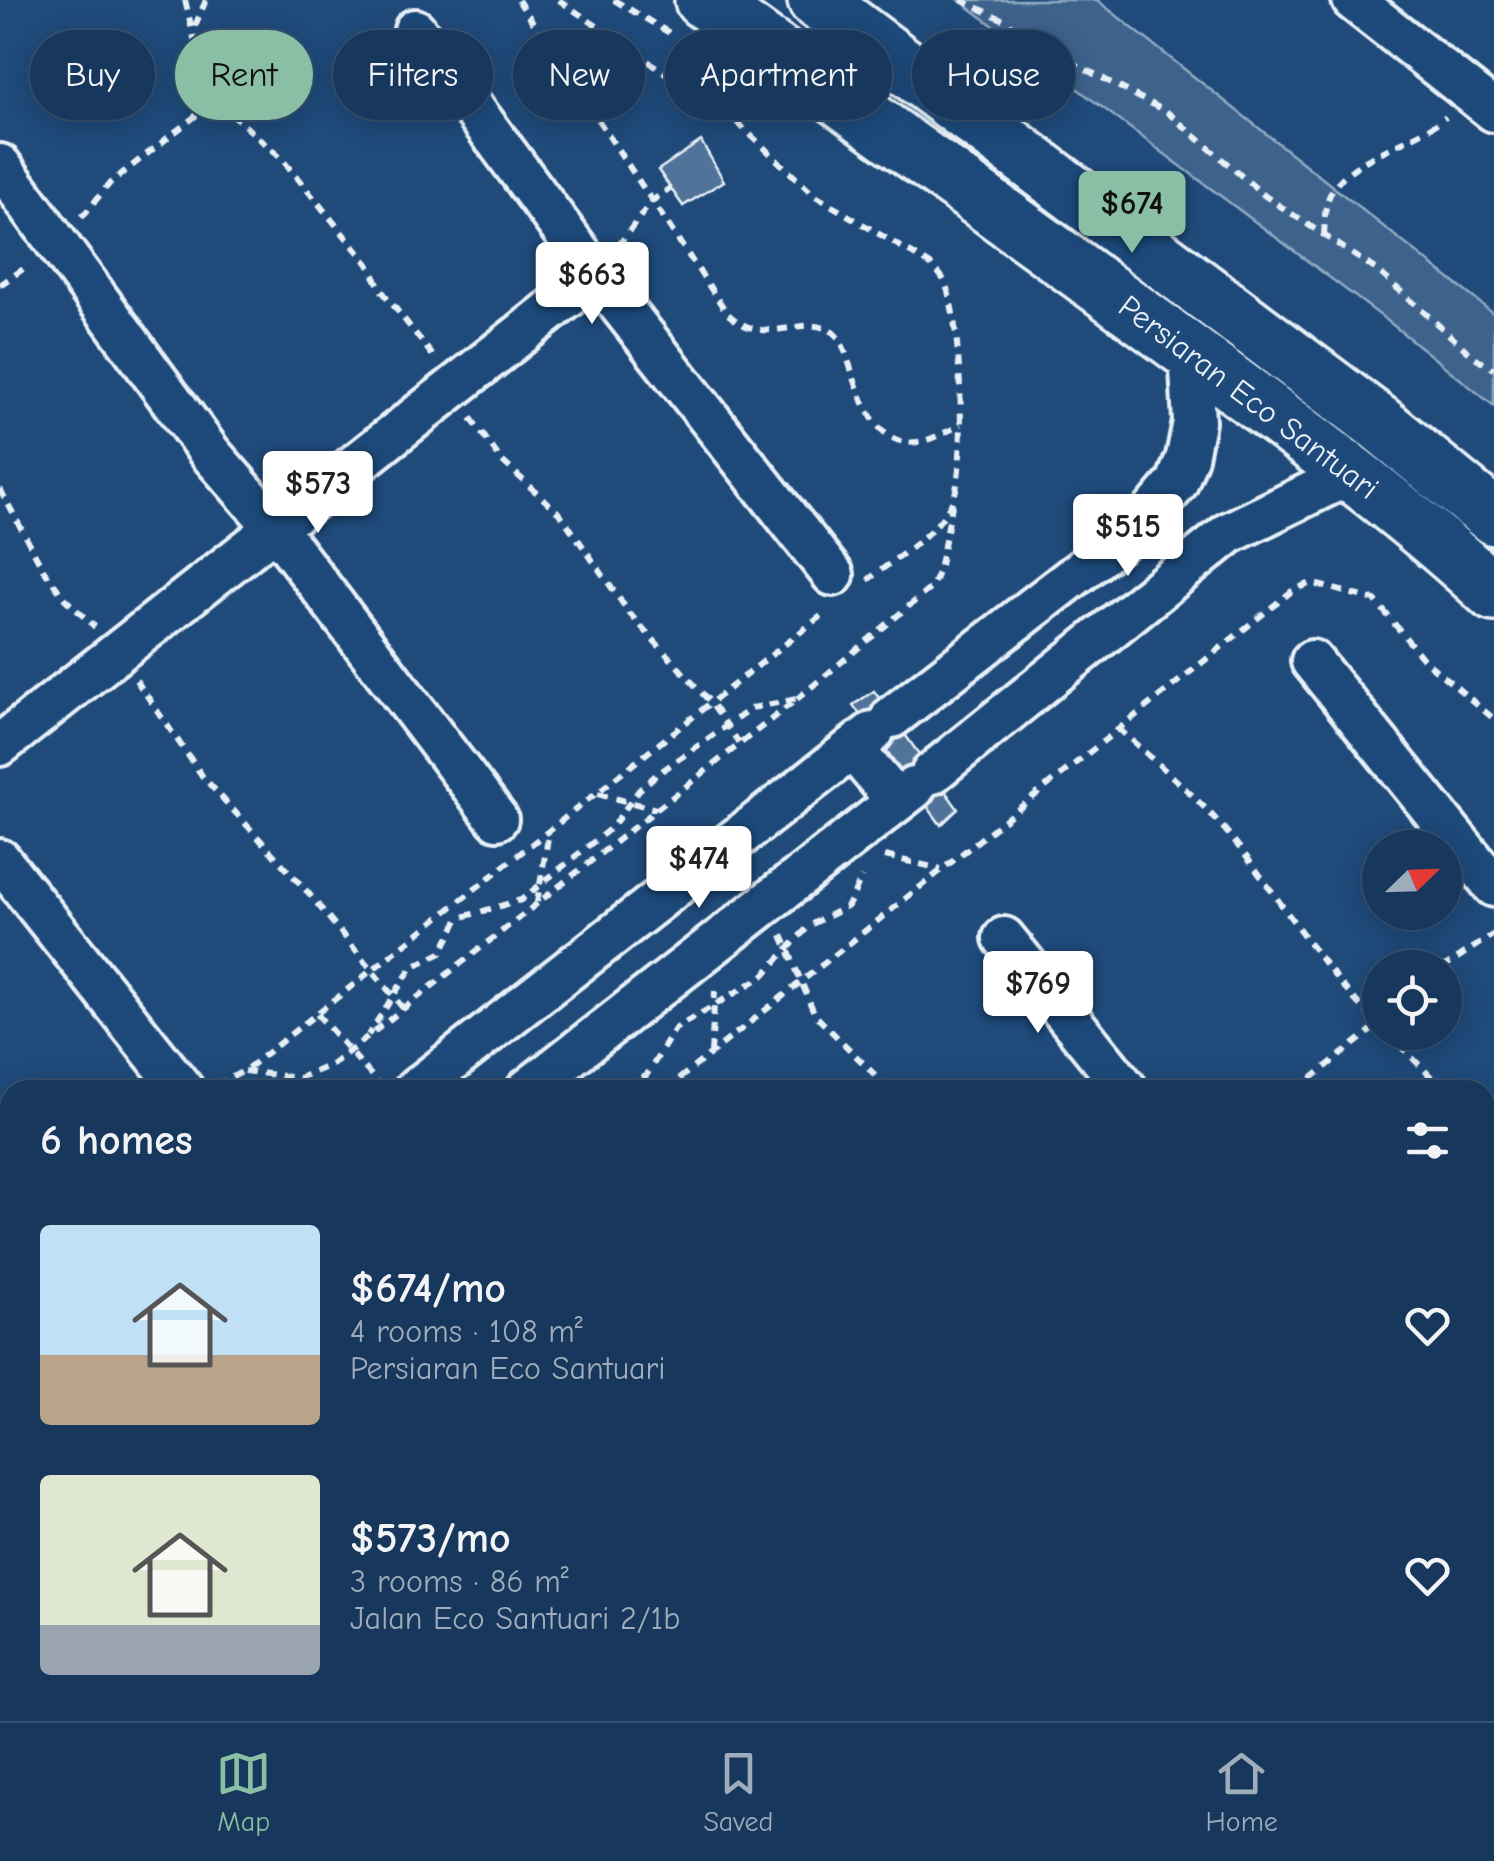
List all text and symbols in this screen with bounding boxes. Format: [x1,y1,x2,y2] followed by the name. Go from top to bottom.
[30,30,155,120] chip: Buy
[175,30,313,120] chip: Rent
[333,30,493,120] chip: Filters
[513,30,645,120] chip: New
[665,30,892,120] chip: Apartment
[912,30,1075,120] chip: House
[1073,171,1191,256] pin: $674
[1101,185,1163,222] text: $674
[533,242,651,327] pin: $663
[558,256,626,293] text: $663
[1112,288,1386,507] street label: Persiaran Eco Santuari
[259,451,377,536] pin: $573
[285,465,351,502] text: $573
[1069,494,1187,579] pin: $515
[1095,508,1161,545] text: $515
[640,826,758,911] pin: $474
[1362,830,1462,930] north arrow
[1362,830,1462,1050] map controls
[668,840,730,877] text: $474
[1362,950,1462,1050] button: locate
[979,951,1097,1036] pin: $769
[1005,965,1071,1002] text: $769
[1400,1113,1455,1168] icon: filters
[40,1116,193,1165] text: 6 homes
[350,1264,506,1313] text: $674/mo
[120,1265,240,1385] icon: home
[1400,1298,1455,1353] icon: heart
[350,1313,583,1350] text: 4 rooms · 108 m²
[350,1350,666,1387] text: Persiaran Eco Santuari
[350,1514,511,1563] text: $573/mo
[120,1515,240,1635] icon: home
[1400,1548,1455,1603] icon: heart
[350,1563,569,1600] text: 3 rooms · 86 m²
[350,1600,680,1637] text: Jalan Eco Santuari 2/1b
[216,1746,271,1838] tab: Map
[703,1746,773,1838] tab: Saved
[1206,1746,1278,1838] tab: Home

